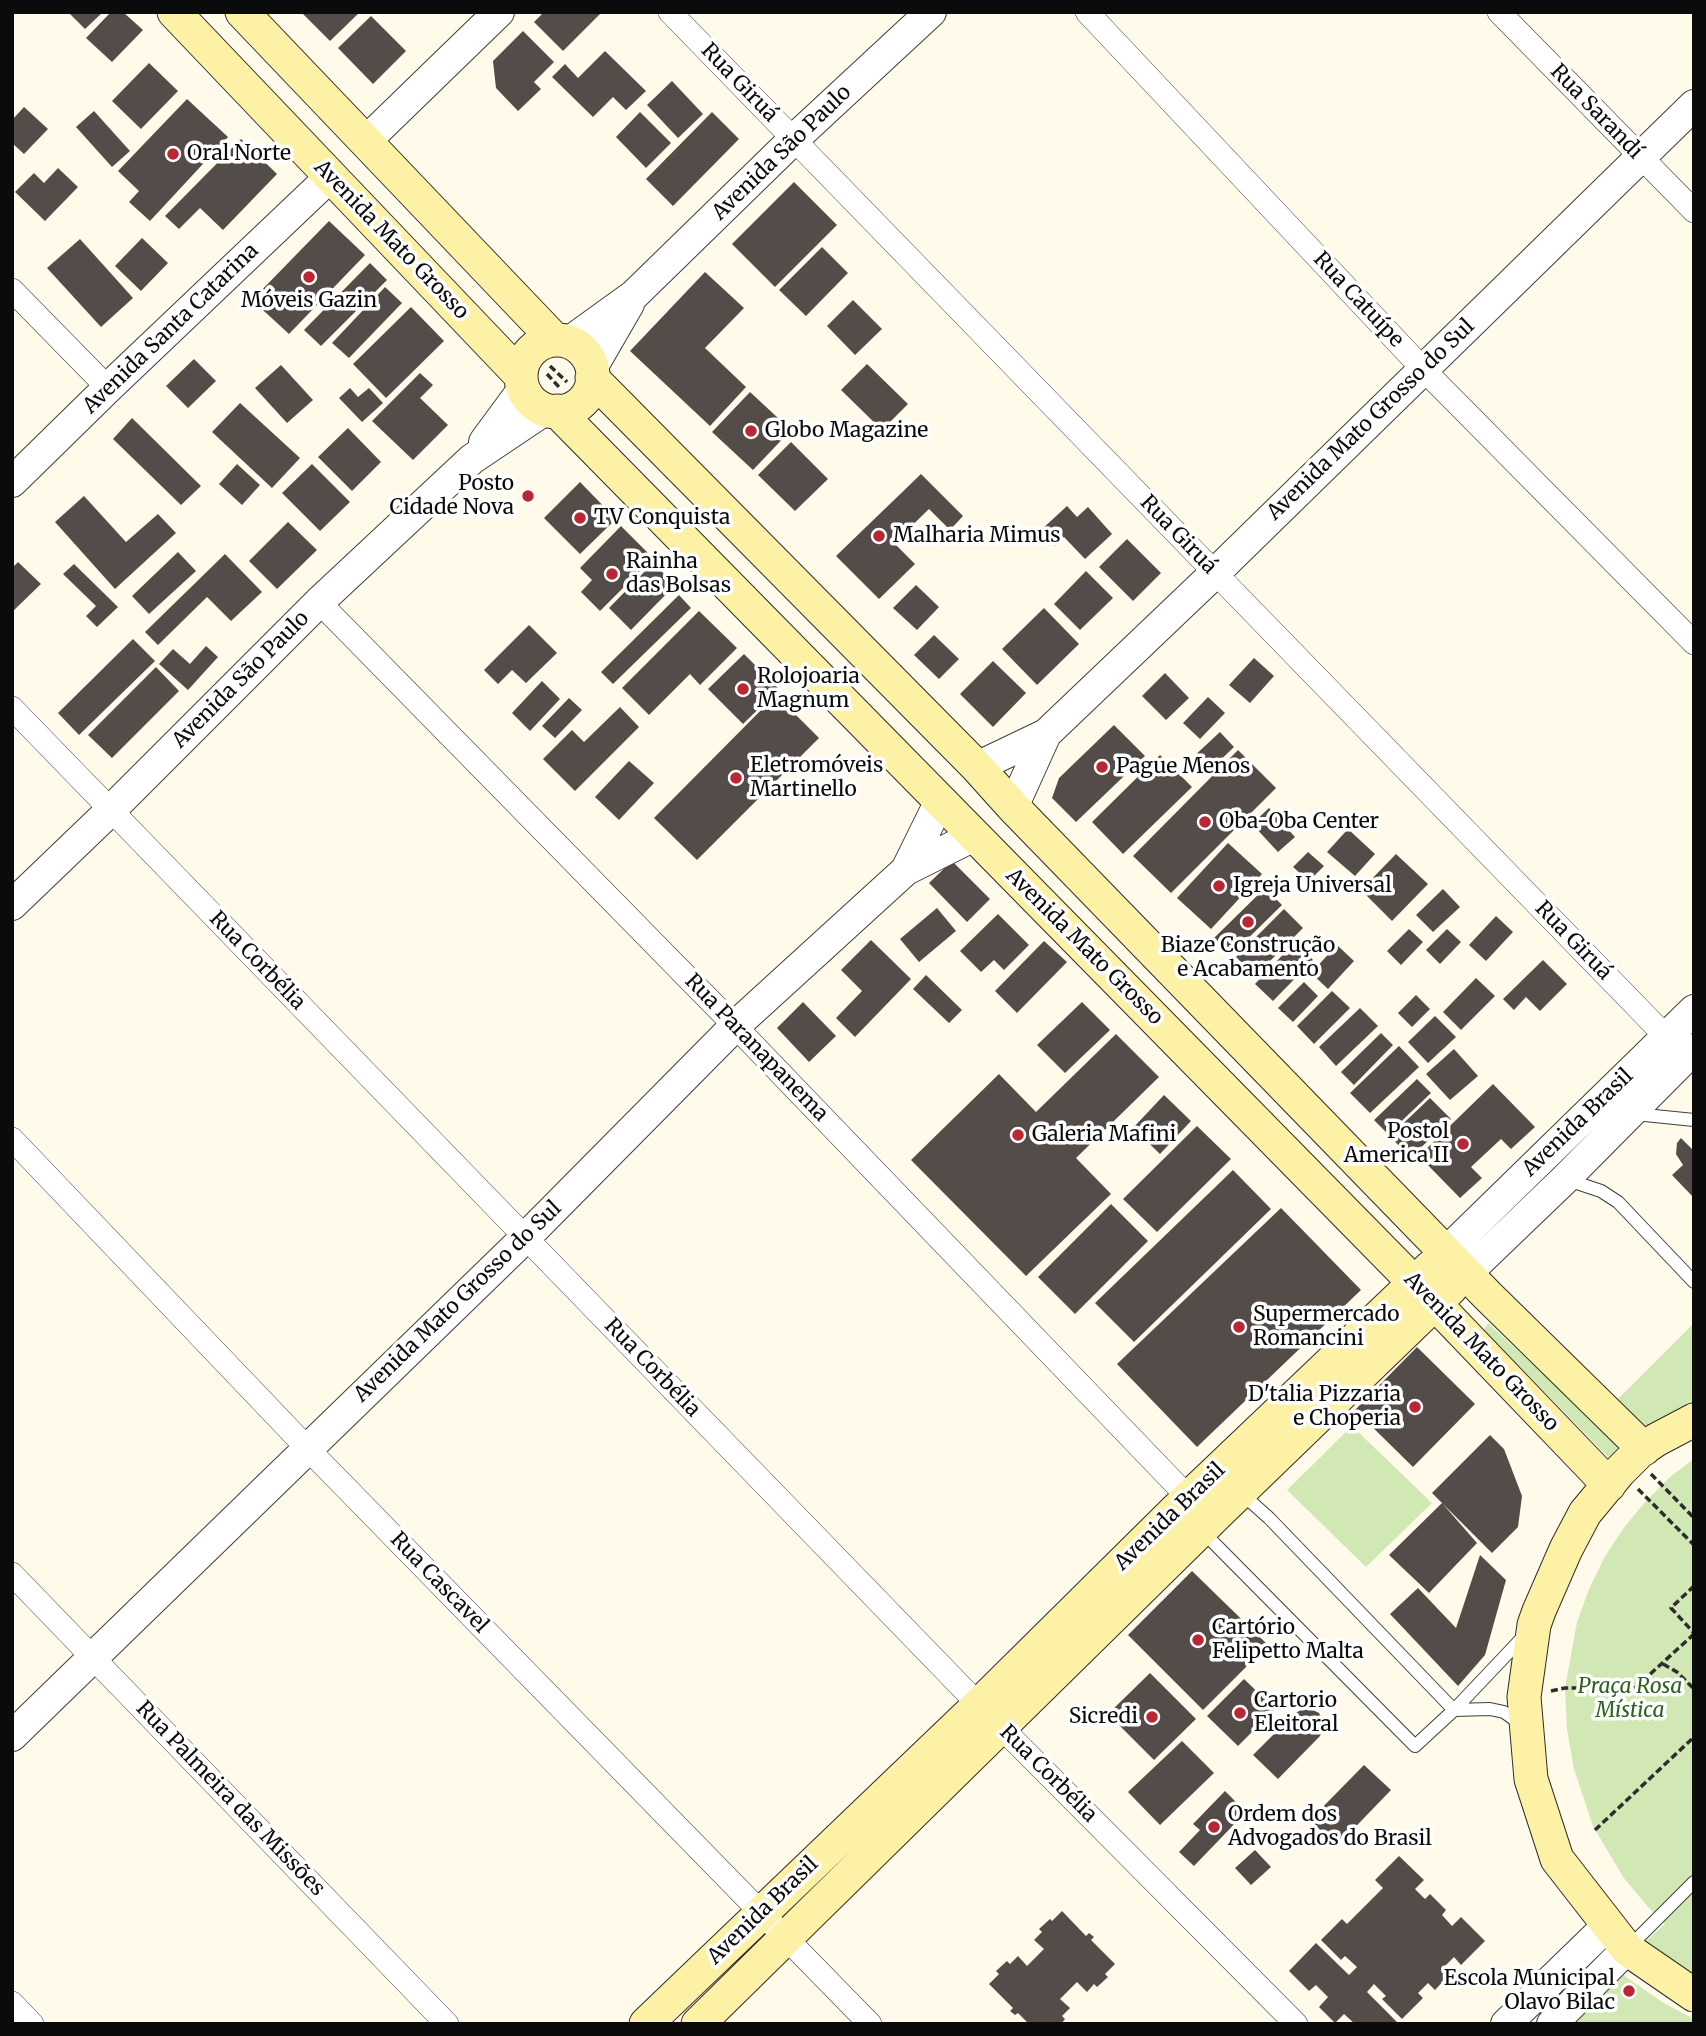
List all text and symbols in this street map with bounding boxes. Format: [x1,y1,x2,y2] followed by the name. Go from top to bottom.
[695,38,783,128] street label: Rua Giruá
[1545,59,1647,165] street label: Rua Sarandí
[707,80,857,226] street label: Avenida São Paulo
[187,141,291,167] place label: Oral Norte
[165,146,181,162] marker: Oral Norte
[308,155,474,325] street label: Avenida Mato Grosso
[78,239,264,419] street label: Avenida Santa Catarina
[1308,247,1408,353] street label: Rua Catuípe
[301,269,317,285] marker: Móveis Gazin
[241,288,377,314] place label: Móveis Gazin
[1262,314,1480,526] street label: Avenida Mato Grosso do Sul
[765,418,928,444] place label: Globo Magazine
[743,423,759,439] marker: Globo Magazine
[390,471,514,521] place label: Posto Cidade Nova
[520,488,536,504] marker: Posto Cidade Nova
[1134,490,1222,580] street label: Rua Giruá
[594,505,730,531] place label: TV Conquista
[572,510,588,526] marker: TV Conquista
[893,523,1061,549] place label: Malharia Mimus
[871,528,887,544] marker: Malharia Mimus
[626,549,731,599] place label: Rainha das Bolsas
[604,566,620,582] marker: Rainha das Bolsas
[167,606,315,754] street label: Avenida São Paulo
[757,664,860,714] place label: Rolojoaria Magnum
[735,681,751,697] marker: Rolojoaria Magnum
[750,753,883,803] place label: Eletromóveis Martinello
[1116,754,1250,780] place label: Pague Menos
[1094,759,1110,775] marker: Pague Menos
[728,770,744,786] marker: Eletromóveis Martinello
[1219,809,1379,835] place label: Oba-Oba Center
[1197,814,1213,830] marker: Oba-Oba Center
[1000,863,1168,1031] street label: Avenida Mato Grosso
[1233,873,1392,899] place label: Igreja Universal
[1211,878,1227,894] marker: Igreja Universal
[1529,896,1617,986] street label: Rua Giruá
[204,907,310,1015] street label: Rua Corbélia
[1240,914,1256,930] marker: Biaze Construção e Acabamento
[1161,933,1335,983] place label: Biaze Construção e Acabamento
[679,969,833,1127] street label: Rua Paranapanema
[1518,1064,1638,1182] street label: Avenida Brasil
[1344,1119,1449,1169] place label: Postol America II
[1032,1122,1176,1148] place label: Galeria Mafini
[1010,1127,1026,1143] marker: Galeria Mafini
[1455,1136,1471,1152] marker: Postol America II
[349,1196,567,1408] street label: Avenida Mato Grosso do Sul
[1398,1267,1564,1437] street label: Avenida Mato Grosso
[1253,1302,1400,1352] place label: Supermercado Romancini
[599,1314,705,1422] street label: Rua Corbélia
[1231,1319,1247,1335] marker: Supermercado Romancini
[1248,1382,1401,1432] place label: D'talia Pizzaria e Choperia
[1407,1399,1423,1415] marker: D'talia Pizzaria e Choperia
[1110,1458,1230,1576] street label: Avenida Brasil
[385,1527,493,1639] street label: Rua Cascavel
[1212,1615,1364,1665] place label: Cartório Felipetto Malta
[1190,1632,1206,1648] marker: Cartório Felipetto Malta
[1578,1674,1682,1724] park label: Praça Rosa Mística
[1254,1688,1339,1738] place label: Cartorio Eleitoral
[130,1696,330,1902] street label: Rua Palmeira das Missões
[1069,1704,1138,1730] place label: Sicredi
[1232,1705,1248,1721] marker: Cartorio Eleitoral
[1144,1709,1160,1725] marker: Sicredi
[994,1720,1102,1828] street label: Rua Corbélia
[1228,1802,1432,1852] place label: Ordem dos Advogados do Brasil
[1206,1819,1222,1835] marker: Ordem dos Advogados do Brasil
[703,1852,823,1970] street label: Avenida Brasil
[1444,1966,1615,2016] place label: Escola Municipal Olavo Bilac
[1621,1983,1637,1999] marker: Escola Municipal Olavo Bilac

